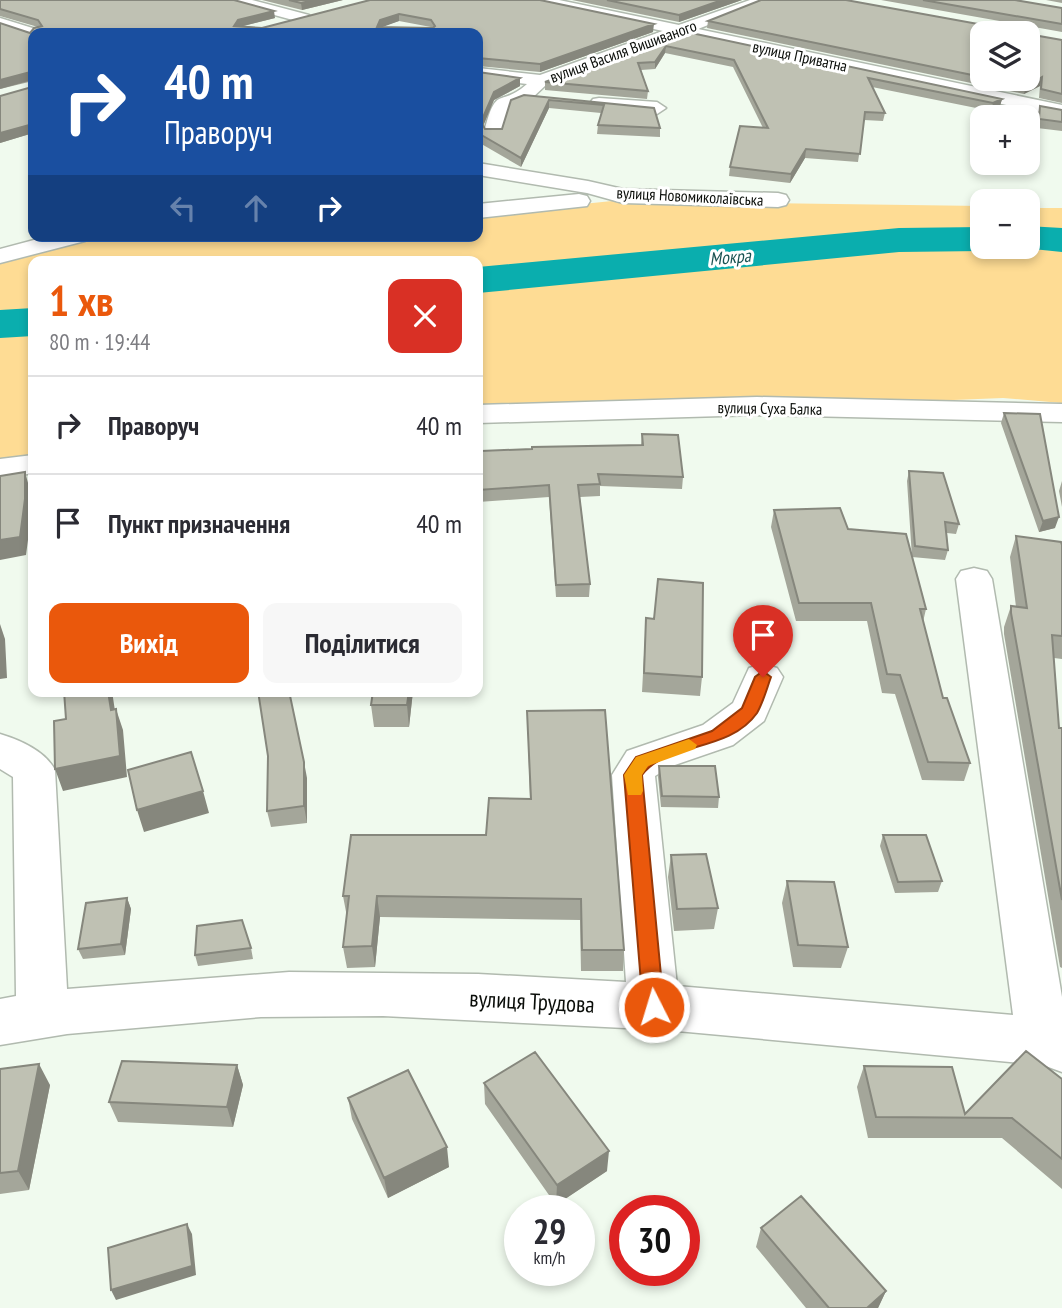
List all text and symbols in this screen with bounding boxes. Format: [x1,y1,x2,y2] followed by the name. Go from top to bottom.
[547,15,699,87] street label: вулиця Василя Вишиваного
[970,21,1040,259] map controls
[970,21,1040,91] button: layers
[751,36,849,76] street label: вулиця Приватна
[164,49,253,113] text: 40 m
[49,56,140,147] icon: right
[970,105,1040,175] button: +
[164,111,273,153] text: Праворуч
[616,182,764,210] street label: вулиця Новомиколаївська
[164,189,202,227] icon: left
[237,189,275,227] icon: ahead
[310,189,348,227] icon: right
[970,189,1040,259] button: −
[708,244,752,270] water label: Мокра
[49,273,114,328] text: 1 хв
[388,279,462,353] button: close
[49,327,150,356] text: 80 m · 19:44
[718,397,822,419] street label: вулиця Суха Балка
[49,406,87,444] icon: right
[108,409,199,442] text: Праворуч
[416,409,462,442] text: 40 m
[49,504,87,542] icon: arrive
[108,507,290,540] text: Пункт призначення
[416,507,462,540] text: 40 m
[49,603,249,683] button: Вихід
[263,603,462,683] button: Поділитися
[733,605,793,677] pin
[744,616,782,654] icon: arrive
[617,970,691,1044] position arrow
[469,983,595,1019] street label: вулиця Трудова
[609,1195,700,1286] speed limit sign: 30
[533,1208,566,1254] text: 29
[534,1246,565,1269] text: km/h

